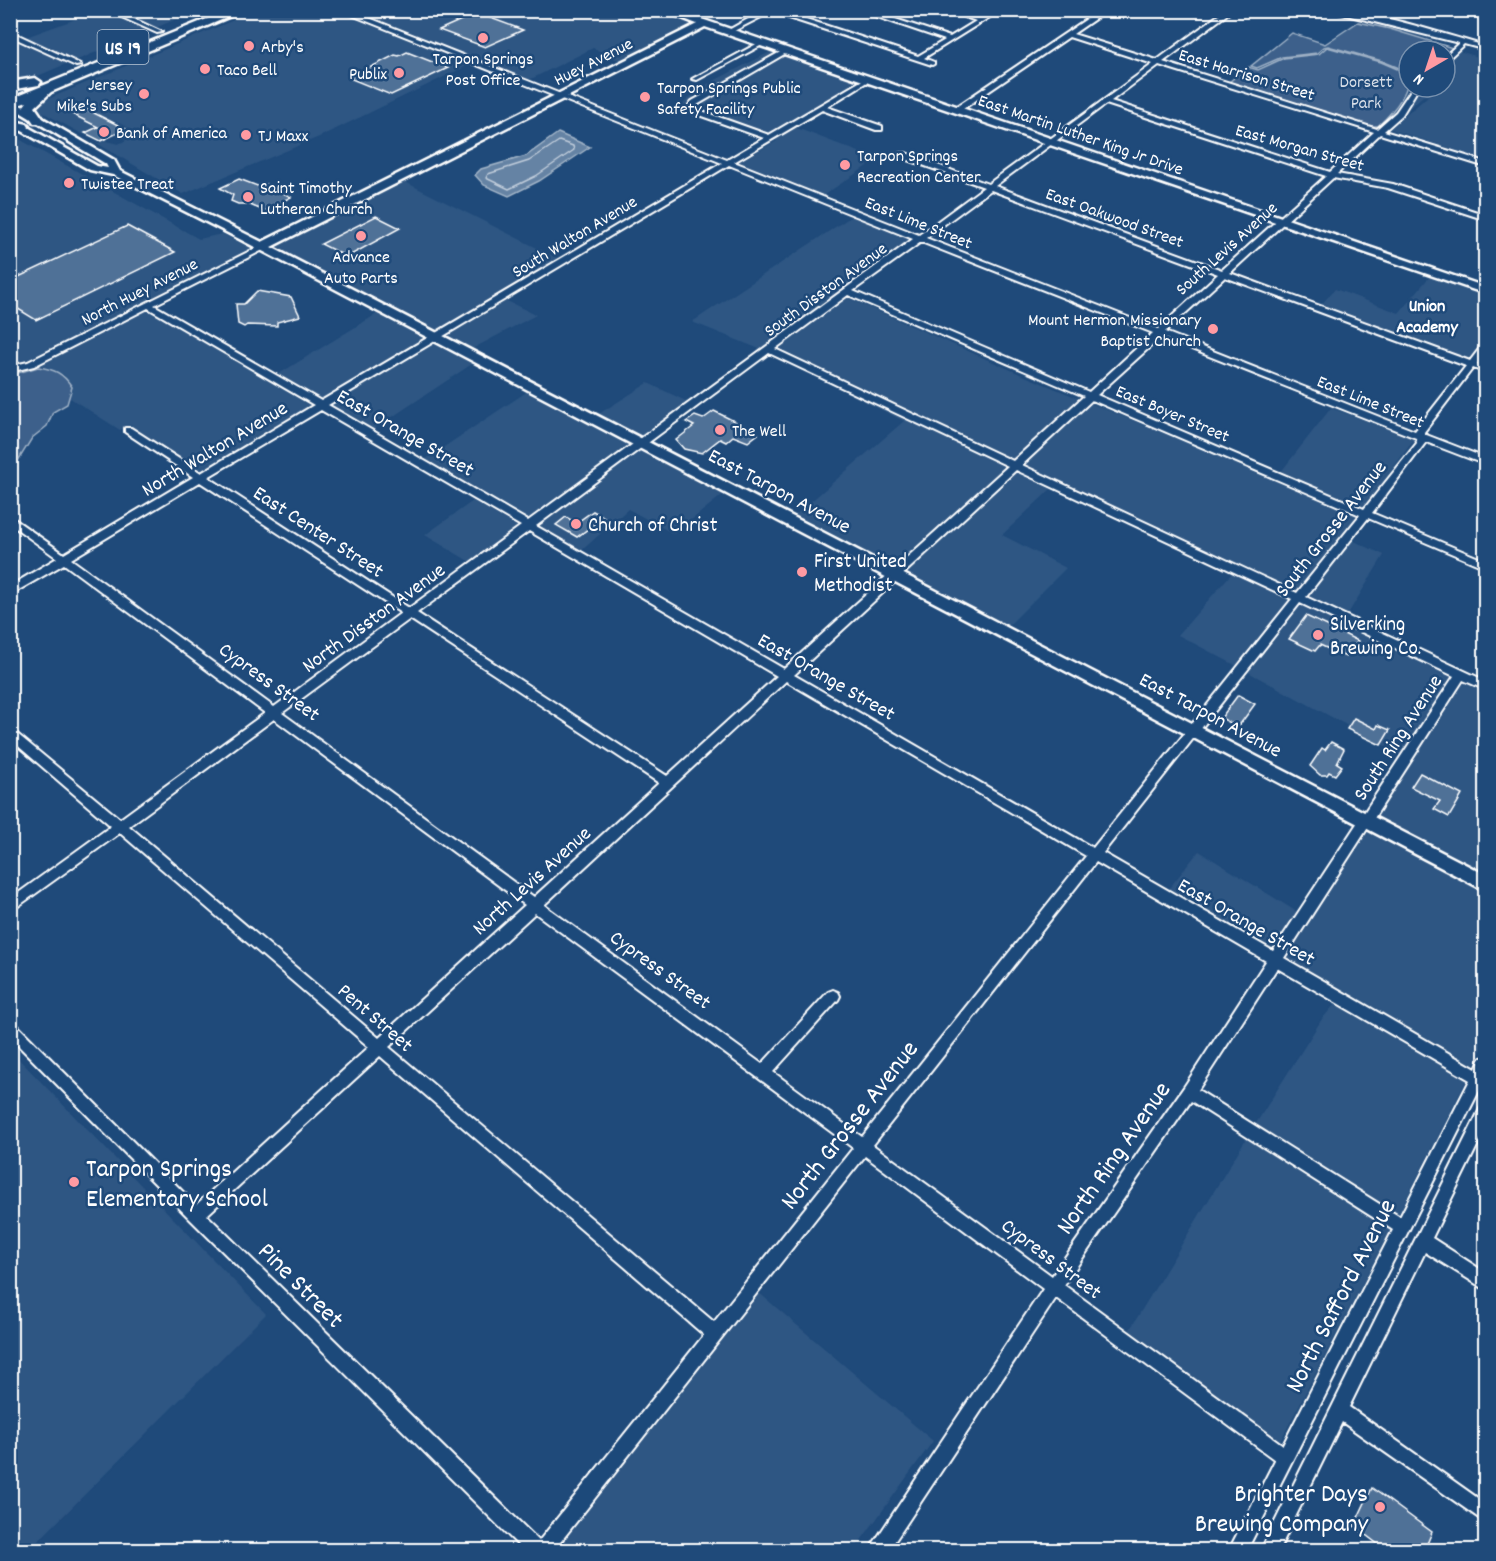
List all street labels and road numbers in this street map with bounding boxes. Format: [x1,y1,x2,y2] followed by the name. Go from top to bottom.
[98,30,148,64] road number: US 19
[550,33,638,94] street label: Huey Avenue
[1175,44,1318,109] street label: East Harrison Street
[974,89,1186,183] street label: East Martin Luther King Jr Drive
[1232,119,1367,180] street label: East Morgan Street
[1042,183,1187,256] street label: East Oakwood Street
[508,191,643,285] street label: South Walton Avenue
[861,191,976,257] street label: East Lime Street
[1171,197,1284,303] street label: South Levis Avenue
[760,238,893,344] street label: South Disston Avenue
[77,253,203,333] street label: North Huey Avenue
[1313,370,1428,436] street label: East Lime Street
[1111,380,1233,451] street label: East Boyer Street
[330,383,479,486] street label: East Orange Street
[137,395,294,506] street label: North Walton Avenue
[702,442,855,543] street label: East Tarpon Avenue
[1269,455,1396,605] street label: South Grosse Avenue
[246,480,389,587] street label: East Center Street
[297,557,453,682] street label: North Disston Avenue
[751,627,900,730] street label: East Orange Street
[211,636,325,731] street label: Cypress Street
[1133,666,1286,767] street label: East Tarpon Avenue
[1347,670,1452,808] street label: South Ring Avenue
[467,820,599,944] street label: North Levis Avenue
[1171,872,1320,975] street label: East Orange Street
[602,924,716,1019] street label: Cypress Street
[329,978,419,1061] street label: Pent Street
[773,1033,929,1219] street label: North Grosse Avenue
[1048,1075,1181,1243] street label: North Ring Avenue
[1277,1193,1407,1400] street label: North Safford Avenue
[994,1213,1107,1308] street label: Cypress Street
[248,1235,351,1338] street label: Pine Street

